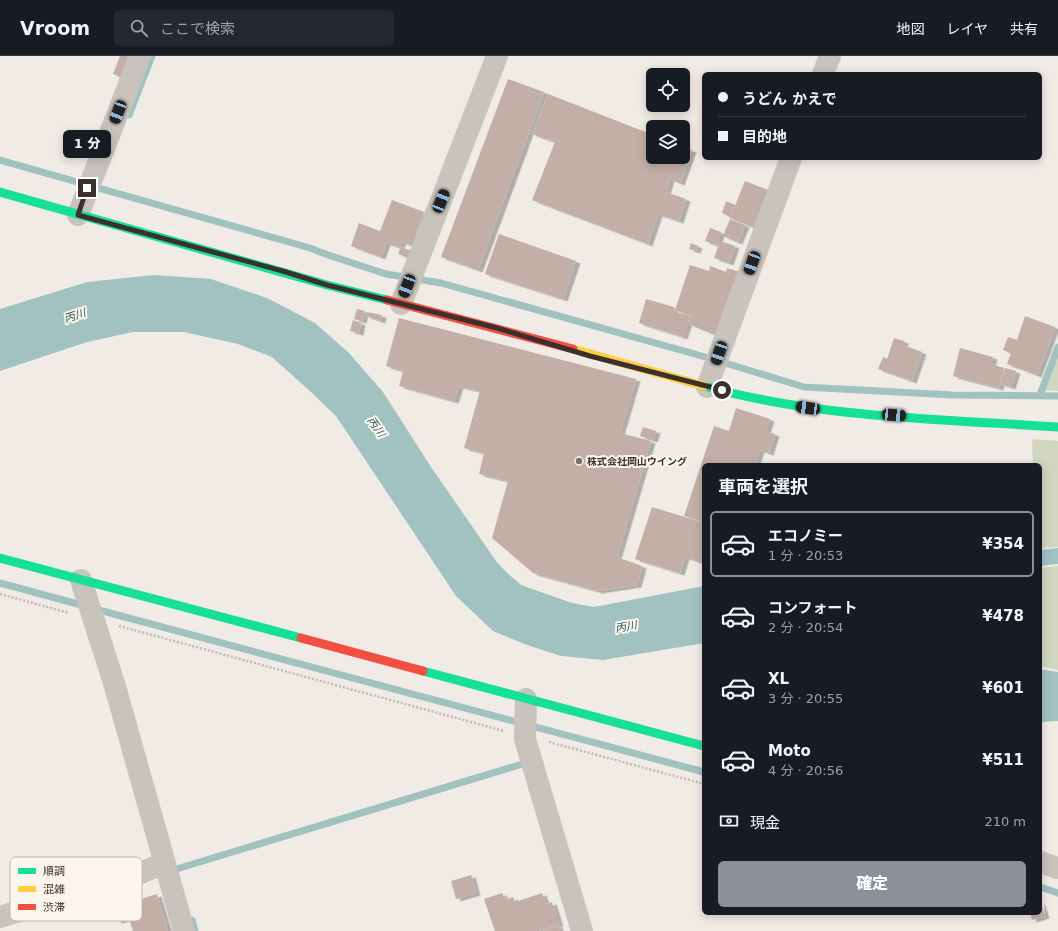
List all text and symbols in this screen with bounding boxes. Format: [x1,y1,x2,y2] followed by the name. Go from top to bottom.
[114,10,394,46] search box
[20,17,90,39] text: Vroom
[128,17,150,39] icon: search
[160,20,235,38] text: ここで検索
[896,21,924,37] text: 地図
[946,21,988,37] text: レイヤ
[1010,21,1038,37] text: 共有
[646,68,690,164] map controls
[646,68,690,112] button: locate
[742,90,837,108] text: うどん かえで
[108,99,128,125] car
[646,120,690,164] button: layers
[742,128,787,146] text: 目的地
[63,130,111,158] callout: 1 分
[74,136,100,151] text: 1 分
[78,179,96,197] route end
[431,188,451,214] car
[742,250,762,276] car
[397,273,417,299] car
[63,306,88,326] water label: 丙川
[709,340,729,366] car
[713,381,731,399] route start
[795,400,821,416] car
[882,408,906,422] car
[364,414,388,441] water label: 丙川
[574,456,584,466] marker: 株式会社岡山ウイング
[587,456,687,467] place label: 株式会社岡山ウイング
[718,476,808,497] text: 車両を選択
[720,526,756,562] icon: car
[768,527,843,545] text: エコノミー
[982,535,1024,553] text: ¥354
[768,548,843,563] text: 1 分 · 20:53
[720,598,756,634] icon: car
[768,599,858,617] text: コンフォート
[982,607,1024,625] text: ¥478
[614,619,639,635] water label: 丙川
[768,620,843,635] text: 2 分 · 20:54
[720,670,756,706] icon: car
[768,670,789,688] text: XL
[982,679,1024,697] text: ¥601
[768,691,843,706] text: 3 分 · 20:55
[720,742,756,778] icon: car
[768,742,811,760] text: Moto
[982,751,1024,769] text: ¥511
[768,763,843,778] text: 4 分 · 20:56
[718,810,740,832] icon: cash
[750,814,780,832] text: 現金
[984,814,1026,829] text: 210 m
[10,857,142,921] legend
[718,861,1026,907] button: 確定
[43,865,65,878] text: 順調
[43,883,65,896] text: 混雑
[43,901,65,914] text: 渋滞

